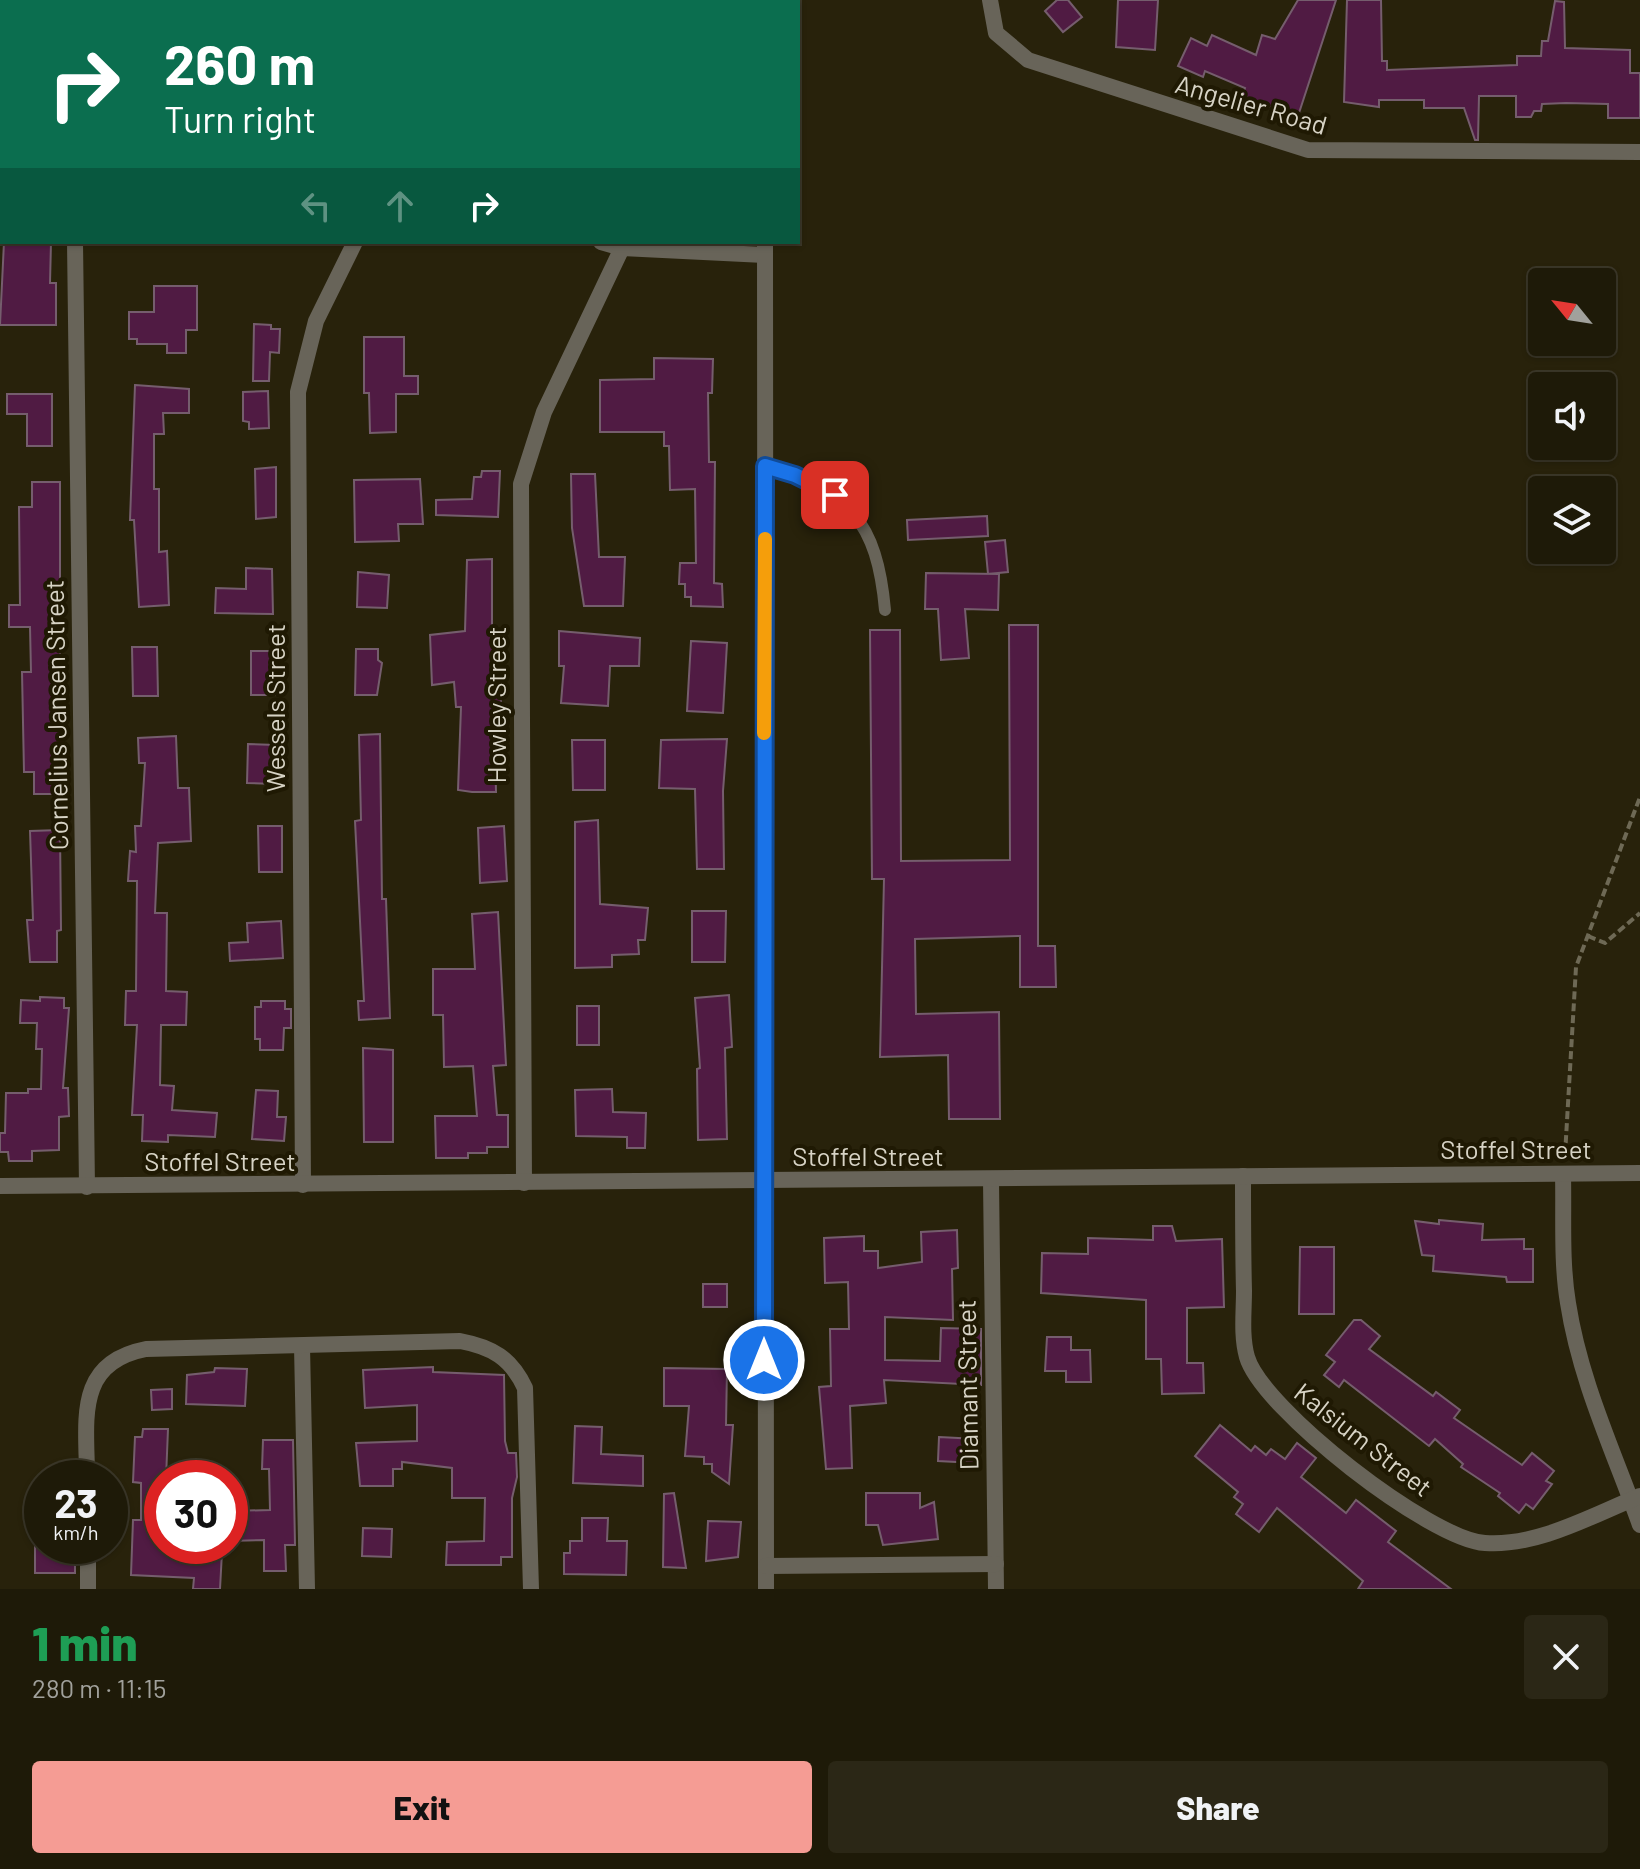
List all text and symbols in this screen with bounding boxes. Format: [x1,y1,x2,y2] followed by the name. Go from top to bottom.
[164,29,315,96] text: 260 m
[32,32,136,136] icon: right
[1172,67,1331,140] street label: Angelier Road
[164,97,316,140] text: Turn right
[294,184,338,228] icon: left
[378,184,422,228] icon: ahead
[462,184,506,228] icon: right
[1528,268,1616,356] north arrow
[1528,268,1616,564] map controls
[1528,372,1616,460] button: sound
[801,461,869,529] pin
[813,473,857,517] icon: arrive
[1528,476,1616,564] button: layers
[38,580,73,850] street label: Cornelius Jansen Street
[259,624,290,792] street label: Wessels Street
[480,626,511,784] street label: Howley Street
[1440,1133,1592,1164] street label: Stoffel Street
[792,1140,944,1171] street label: Stoffel Street
[144,1145,296,1176] street label: Stoffel Street
[950,1300,983,1471] street label: Diamant Street
[722,1318,806,1402] position arrow
[1289,1376,1439,1502] street label: Kalsium Street
[144,1460,248,1564] speed limit sign: 30
[54,1478,98,1526] text: 23
[53,1520,99,1544] text: km/h
[32,1613,138,1671] text: 1 min
[1524,1615,1608,1699] button: close
[32,1672,166,1703] text: 280 m · 11:15
[32,1761,812,1853] button: Exit
[828,1761,1608,1853] button: Share

